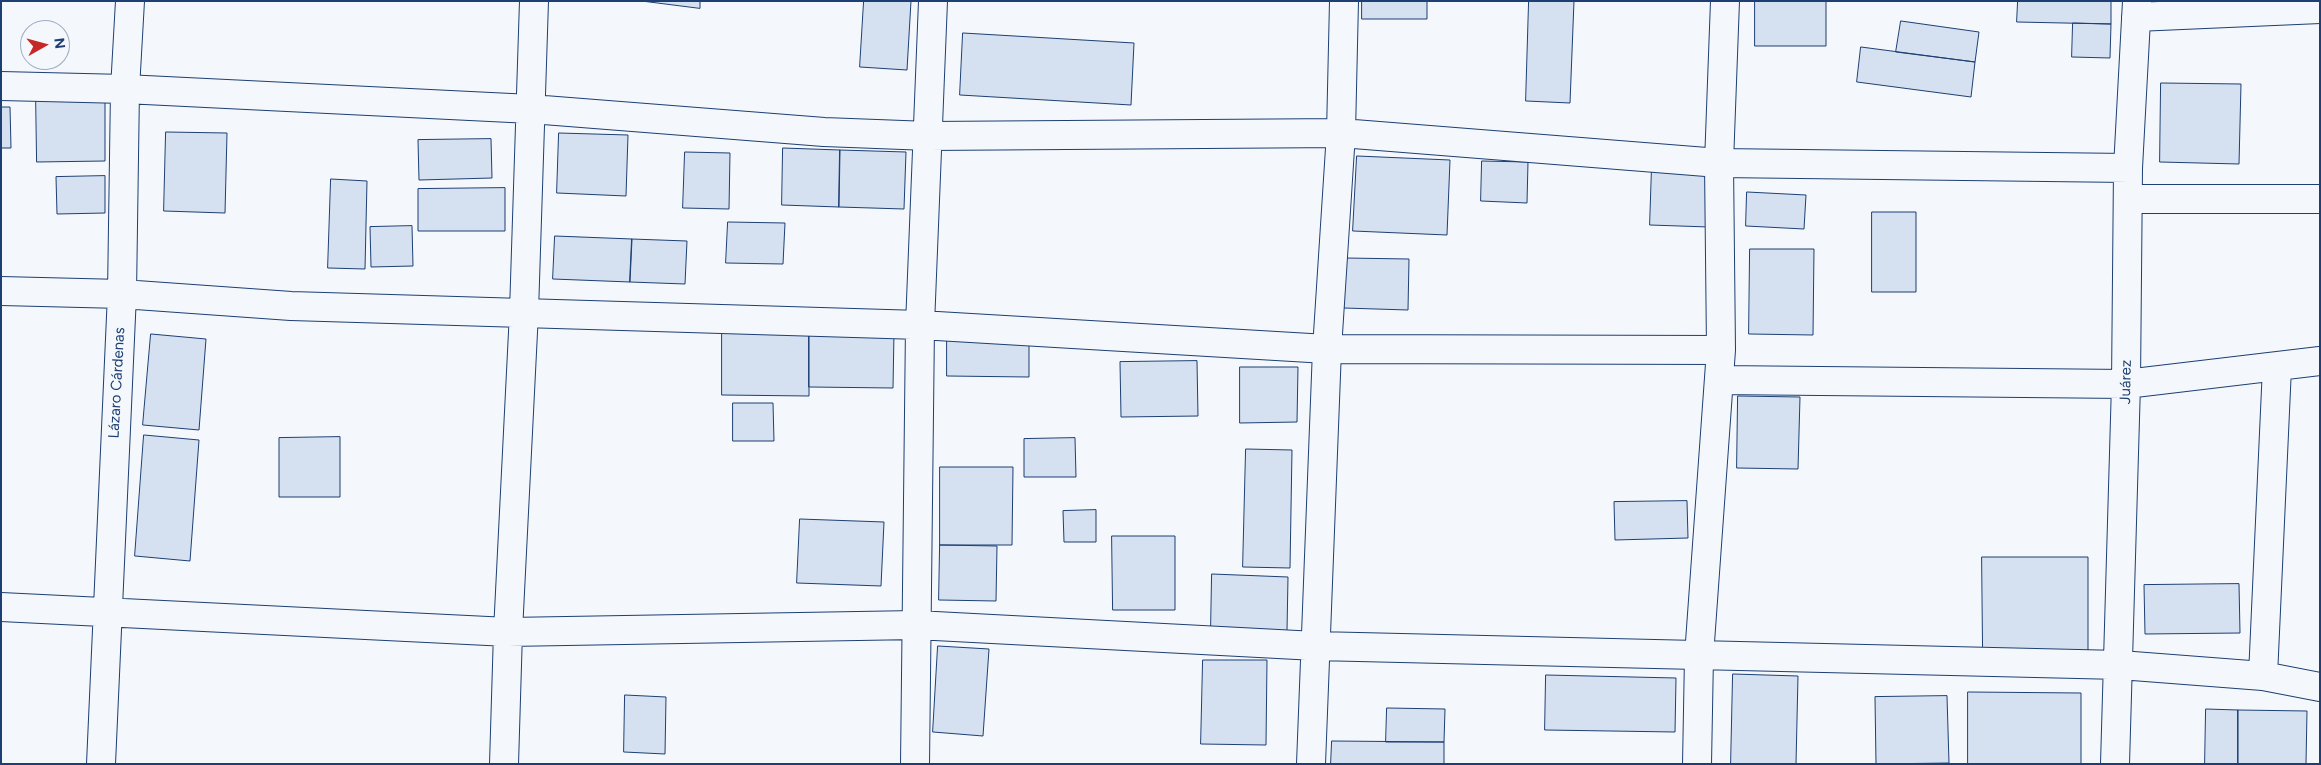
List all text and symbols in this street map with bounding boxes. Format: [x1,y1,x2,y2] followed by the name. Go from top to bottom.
[20,20,70,70] north arrow
[50,37,68,50] text: N
[105,327,129,439] street label: Lázaro Cárdenas
[2117,360,2135,404] street label: Juárez

